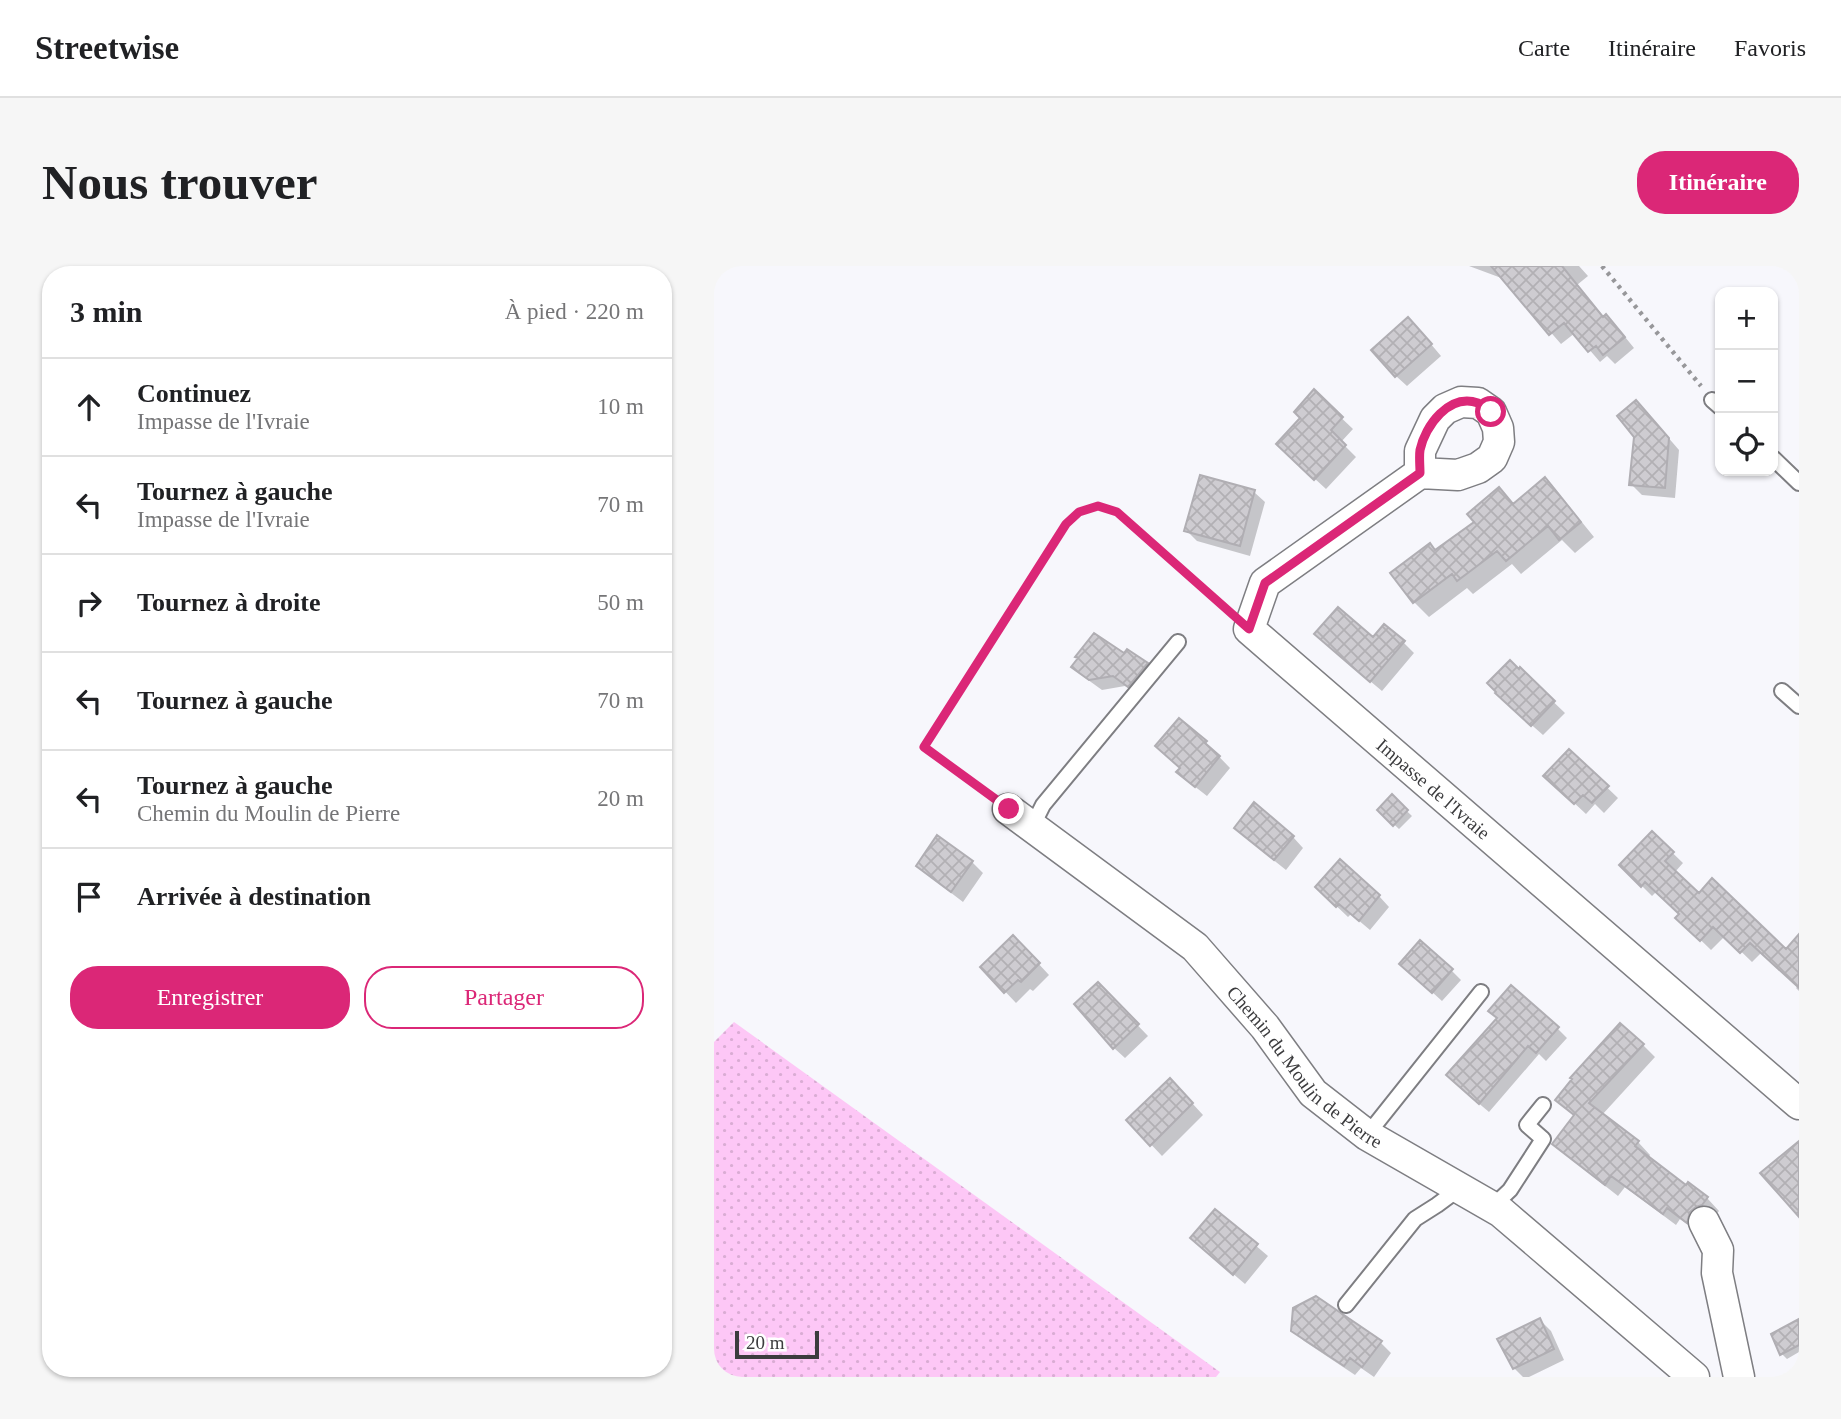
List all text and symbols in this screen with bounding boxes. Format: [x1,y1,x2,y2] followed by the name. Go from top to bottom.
[35,30,179,66] text: Streetwise
[1518,35,1570,61] text: Carte
[1608,35,1696,61] text: Itinéraire
[1734,35,1806,61] text: Favoris
[1637,151,1799,214] button: Itinéraire
[42,155,317,210] text: Nous trouver
[1715,287,1778,476] map controls
[1715,287,1778,350] button: +
[70,295,143,328] text: 3 min
[505,299,644,324] text: À pied · 220 m
[1715,350,1778,413] button: −
[137,379,251,408] text: Continuez
[70,388,108,426] icon: ahead
[597,394,644,419] text: 10 m
[1475,396,1506,427] route start
[137,409,310,434] text: Impasse de l'Ivraie
[1715,413,1778,476] button: locate
[137,477,333,506] text: Tournez à gauche
[70,486,108,524] icon: left
[597,492,644,517] text: 70 m
[137,507,310,532] text: Impasse de l'Ivraie
[70,584,108,622] icon: right
[137,588,320,617] text: Tournez à droite
[597,590,644,615] text: 50 m
[70,682,108,720] icon: left
[137,686,333,715] text: Tournez à gauche
[597,688,644,713] text: 70 m
[1372,734,1494,843] street label: Impasse de l'Ivraie
[137,771,333,800] text: Tournez à gauche
[70,780,108,818] icon: left
[597,786,644,811] text: 20 m
[993,793,1024,824] route end
[137,801,400,826] text: Chemin du Moulin de Pierre
[70,878,108,916] icon: arrive
[137,882,371,911] text: Arrivée à destination
[70,966,350,1029] button: Enregistrer
[364,966,644,1029] button: Partager
[1223,982,1386,1153] street label: Chemin du Moulin de Pierre
[735,1328,819,1360] scale bar
[746,1332,785,1353] text: 20 m

